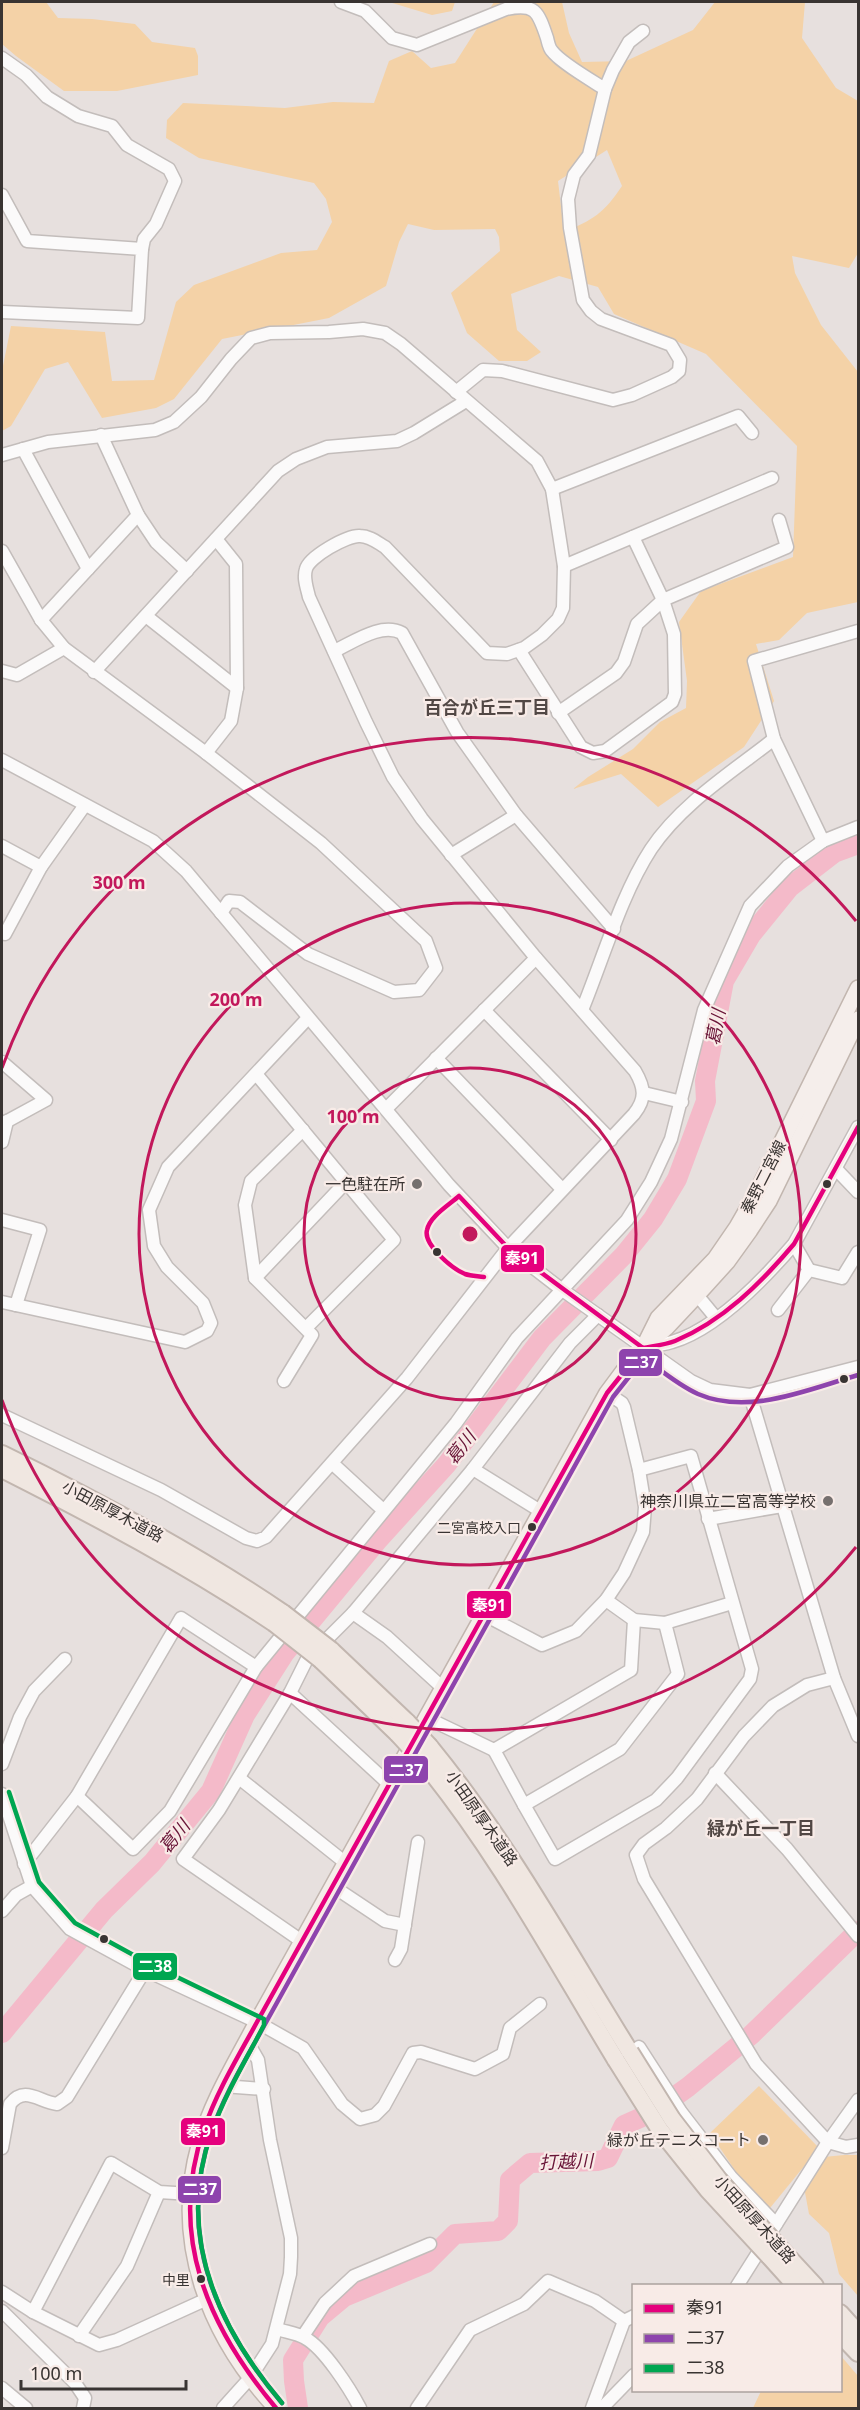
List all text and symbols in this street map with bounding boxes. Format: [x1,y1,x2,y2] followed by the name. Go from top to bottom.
[424,695,550,719] district label: 百合が丘三丁目
[92,870,146,894] text: 300 m
[209,987,263,1011] text: 200 m
[700,1005,731,1047] water label: 葛川
[326,1104,380,1128] text: 100 m
[735,1136,791,1218] street label: 秦野二宮線
[325,1173,405,1195] place label: 一色駐在所
[410,1177,424,1191] marker: 一色駐在所
[821,1178,833,1190] unlabelled marker
[460,1224,480,1244] centre of rings
[500,1244,545,1273] line badge: 秦91
[431,1246,443,1258] unlabelled marker
[505,1247,539,1269] text: 秦91
[618,1348,663,1377] line badge: 二37
[624,1351,658,1373] text: 二37
[838,1373,850,1385] unlabelled marker
[439,1424,482,1469] water label: 葛川
[58,1475,168,1547] street label: 小田原厚木道路
[640,1490,816,1512] place label: 神奈川県立二宮高等学校
[821,1494,835,1508] marker: 神奈川県立二宮高等学校
[437,1518,521,1537] place label: 二宮高校入口
[526,1521,538,1533] marker: 二宮高校入口
[466,1590,512,1619] line badge: 秦91
[472,1594,506,1616] text: 秦91
[383,1755,429,1784] line badge: 二37
[389,1759,423,1781] text: 二37
[441,1766,523,1870] street label: 小田原厚木道路
[153,1813,196,1858] water label: 葛川
[707,1816,815,1840] district label: 緑が丘一丁目
[98,1933,110,1945] unlabelled marker
[132,1952,178,1981] line badge: 二38
[138,1955,172,1977] text: 二38
[180,2117,226,2146] line badge: 秦91
[186,2120,220,2142] text: 秦91
[607,2129,751,2151] place label: 緑が丘テニスコート
[756,2133,770,2147] marker: 緑が丘テニスコート
[539,2148,595,2174] water label: 打越川
[709,2170,801,2268] street label: 小田原厚木道路
[177,2175,222,2204] line badge: 二37
[183,2178,217,2200] text: 二37
[162,2270,190,2289] place label: 中里
[195,2273,207,2285] marker: 中里
[632,2284,842,2392] legend
[686,2295,725,2319] text: 秦91
[686,2325,725,2349] text: 二37
[21,2353,186,2391] scale bar
[686,2355,725,2379] text: 二38
[30,2361,82,2385] text: 100 m

